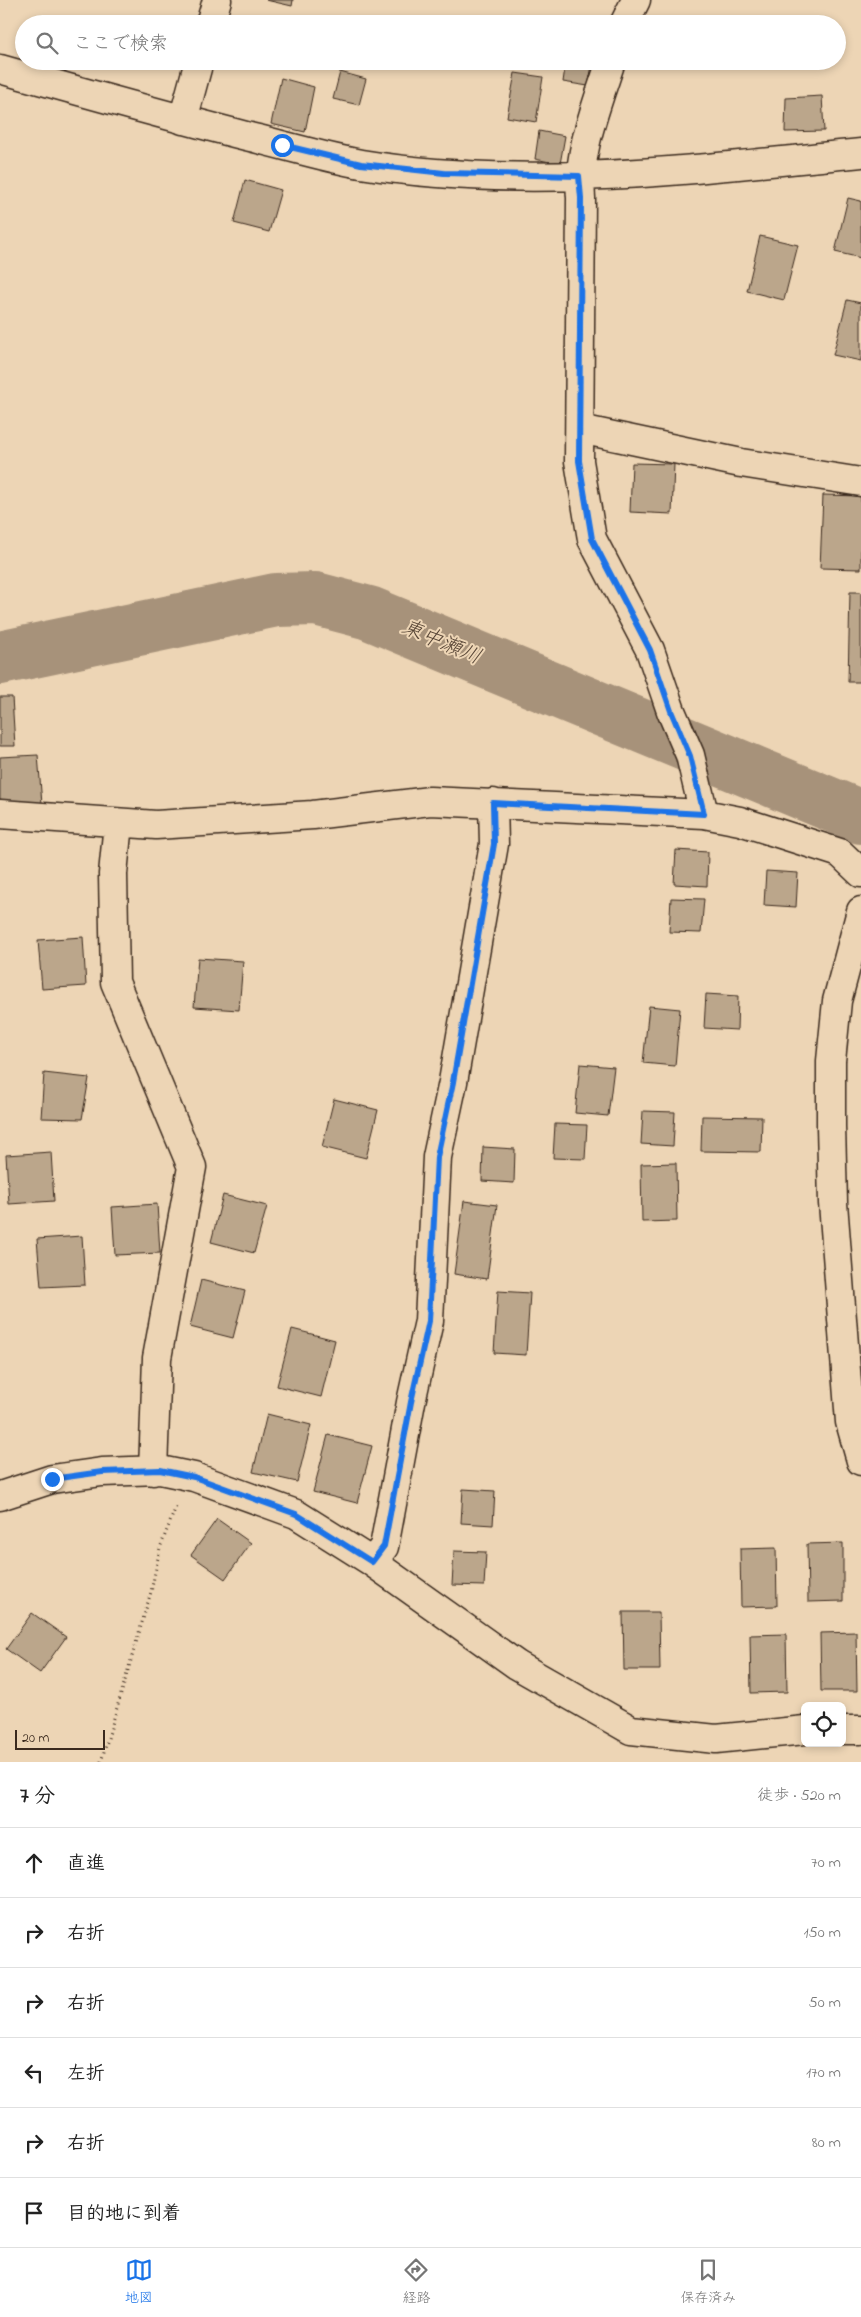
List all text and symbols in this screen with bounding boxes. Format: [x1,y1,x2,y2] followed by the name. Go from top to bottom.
[15,15,846,70] search box
[33,29,61,57] icon: search
[73,31,168,58] text: ここで検索
[271,134,294,157] route start
[396,613,486,673] water label: 東中瀬川
[41,1468,64,1491] route end
[801,1702,846,1747] map controls
[801,1702,846,1747] button: locate
[15,1727,105,1750] scale bar
[22,1728,49,1749] text: 20 m
[20,1782,55,1812] text: 7 分
[757,1784,841,1808] text: 徒歩 · 520 m
[20,1849,48,1877] icon: ahead
[67,1851,105,1878] text: 直進
[811,1851,841,1875] text: 70 m
[20,1919,48,1947] icon: right
[67,1921,105,1948] text: 右折
[803,1921,841,1945] text: 150 m
[20,1989,48,2017] icon: right
[67,1991,105,2018] text: 右折
[809,1991,841,2015] text: 50 m
[20,2059,48,2087] icon: left
[67,2061,105,2088] text: 左折
[806,2061,841,2085] text: 170 m
[20,2129,48,2157] icon: right
[67,2131,105,2158] text: 右折
[812,2131,841,2155] text: 80 m
[20,2199,48,2227] icon: arrive
[67,2201,181,2228] text: 目的地に到着
[125,2256,153,2309] tab: 地図
[402,2256,430,2309] tab: 経路
[680,2256,736,2309] tab: 保存済み

